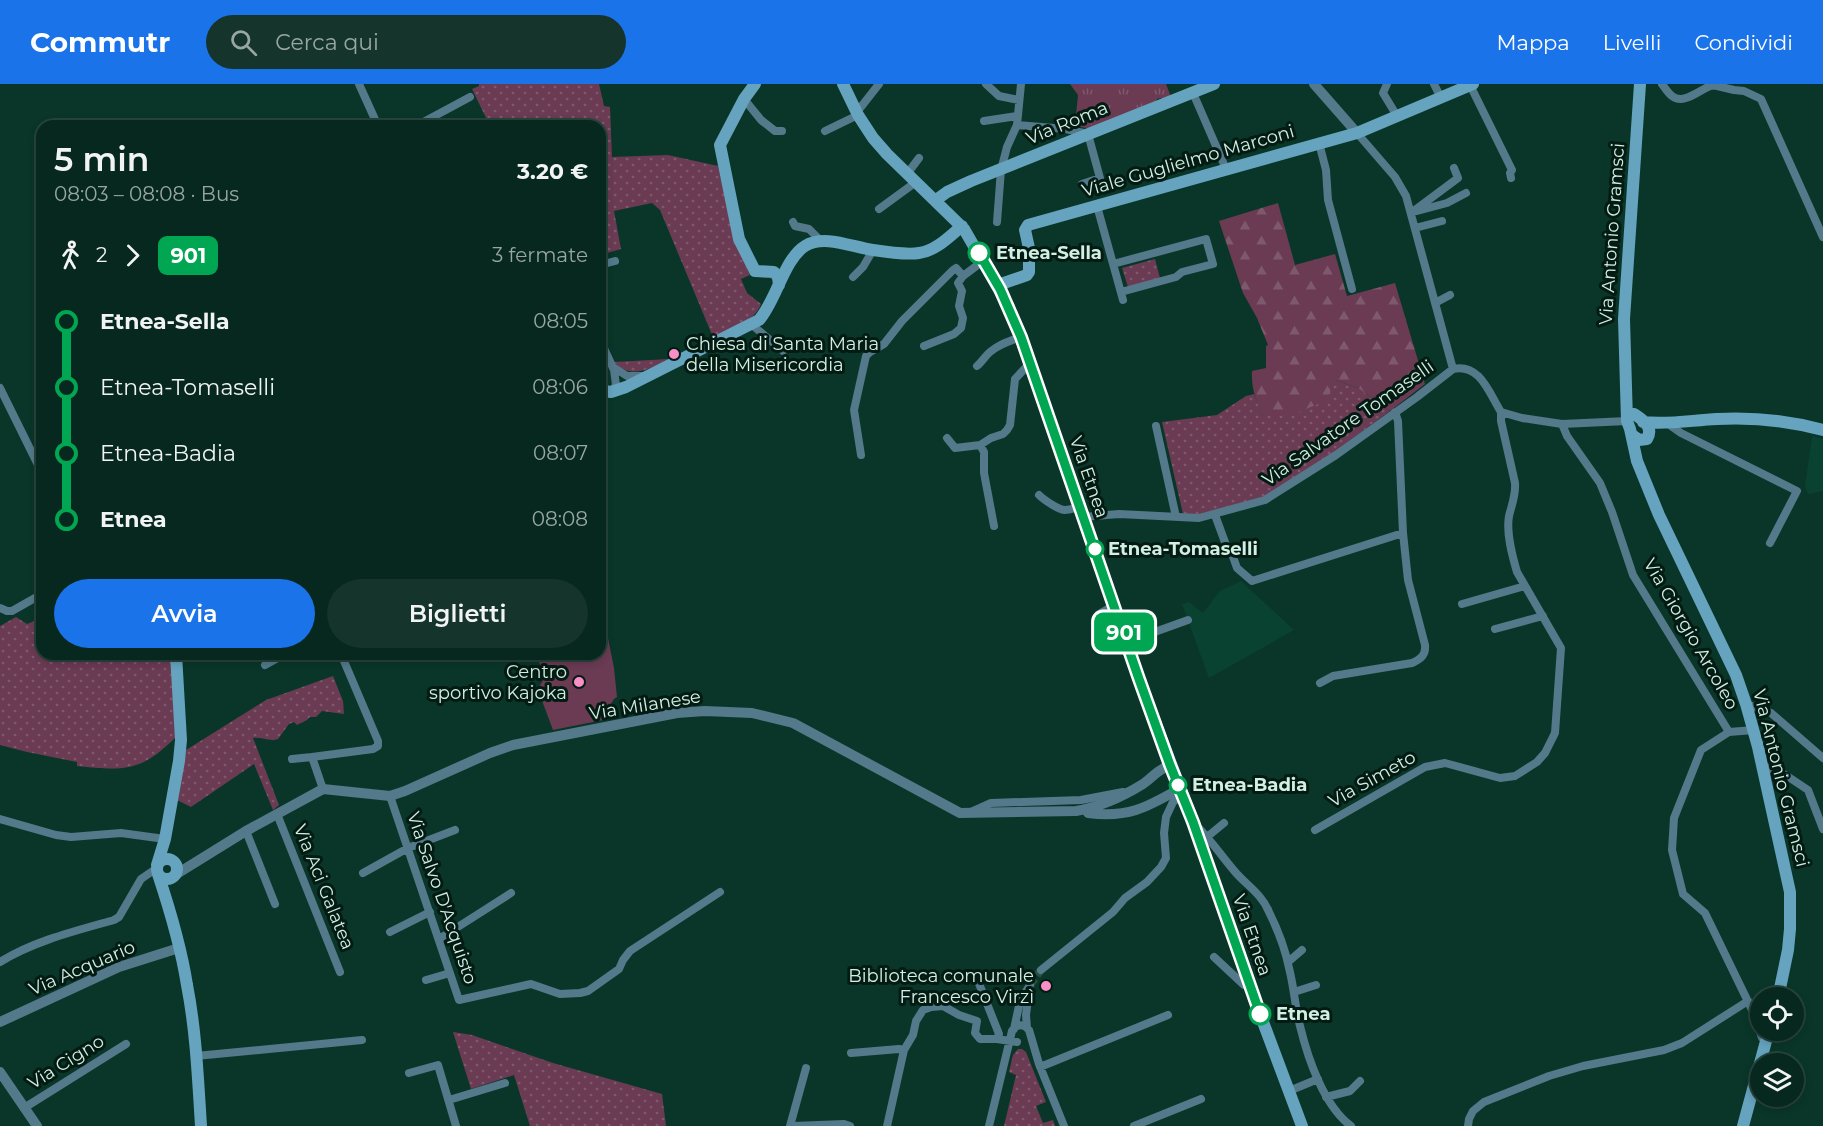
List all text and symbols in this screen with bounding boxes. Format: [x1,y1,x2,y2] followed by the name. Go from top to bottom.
[206,15,626,69] search box
[30,25,170,59] text: Commutr
[227,26,260,59] icon: search
[275,29,379,56] text: Cerca qui
[1496,30,1570,55] text: Mappa
[1603,30,1661,55] text: Livelli
[1694,30,1793,55] text: Condividi
[1023,97,1111,149] street label: Via Roma
[1079,120,1297,202] street label: Viale Guglielmo Marconi
[54,139,149,179] text: 5 min
[1595,142,1629,326] street label: Via Antonio Gramsci
[517,158,588,185] text: 3.20 €
[54,182,239,206] text: 08:03 – 08:08 · Bus
[54,239,87,272] icon: walk
[116,239,149,272] icon: forward
[968,242,990,264] marker: Etnea-Sella
[996,242,1102,264] place label: Etnea-Sella
[96,243,107,267] text: 2
[170,243,206,268] text: 901
[492,243,588,267] text: 3 fermate
[100,308,230,335] text: Etnea-Sella
[533,309,588,333] text: 08:05
[686,333,879,376] place label: Chiesa di Santa Maria della Misericordia
[667,347,681,361] marker: Chiesa di Santa Maria della Misericordia
[1258,355,1438,491] street label: Via Salvatore Tomaselli
[100,374,275,401] text: Etnea-Tomaselli
[532,375,588,399] text: 08:06
[1065,433,1113,521] street label: Via Etnea
[100,440,236,467] text: Etnea-Badia
[533,441,588,465] text: 08:07
[100,506,167,533] text: Etnea
[532,507,588,531] text: 08:08
[1108,538,1258,560] place label: Etnea-Tomaselli
[1086,540,1104,558] marker: Etnea-Tomaselli
[1639,555,1743,713] street label: Via Giorgio Arcoleo
[54,579,315,648] button: Avvia
[327,579,588,648] button: Biglietti
[1090,612,1158,652] line badge: 901
[1106,620,1142,645] text: 901
[429,661,567,704] place label: Centro sportivo Kajoka
[572,675,586,689] marker: Centro sportivo Kajoka
[588,685,702,725] street label: Via Milanese
[1748,687,1814,869] street label: Via Antonio Gramsci
[1324,746,1420,812] street label: Via Simeto
[1192,774,1307,796] place label: Etnea-Badia
[1169,776,1187,794] marker: Etnea-Badia
[402,809,482,987] street label: Via Salvo D'Acquisto
[289,821,359,953] street label: Via Aci Galatea
[1228,891,1276,979] street label: Via Etnea
[26,936,138,1000] street label: Via Acquario
[848,965,1034,1008] place label: Biblioteca comunale Francesco Virzì
[1039,979,1053,993] marker: Biblioteca comunale Francesco Virzì
[1750,987,1804,1107] map controls
[1750,987,1804,1041] button: locate
[1249,1003,1271,1025] marker: Etnea
[1276,1003,1331,1025] place label: Etnea
[24,1030,108,1094] street label: Via Cigno
[1750,1053,1804,1107] button: layers

